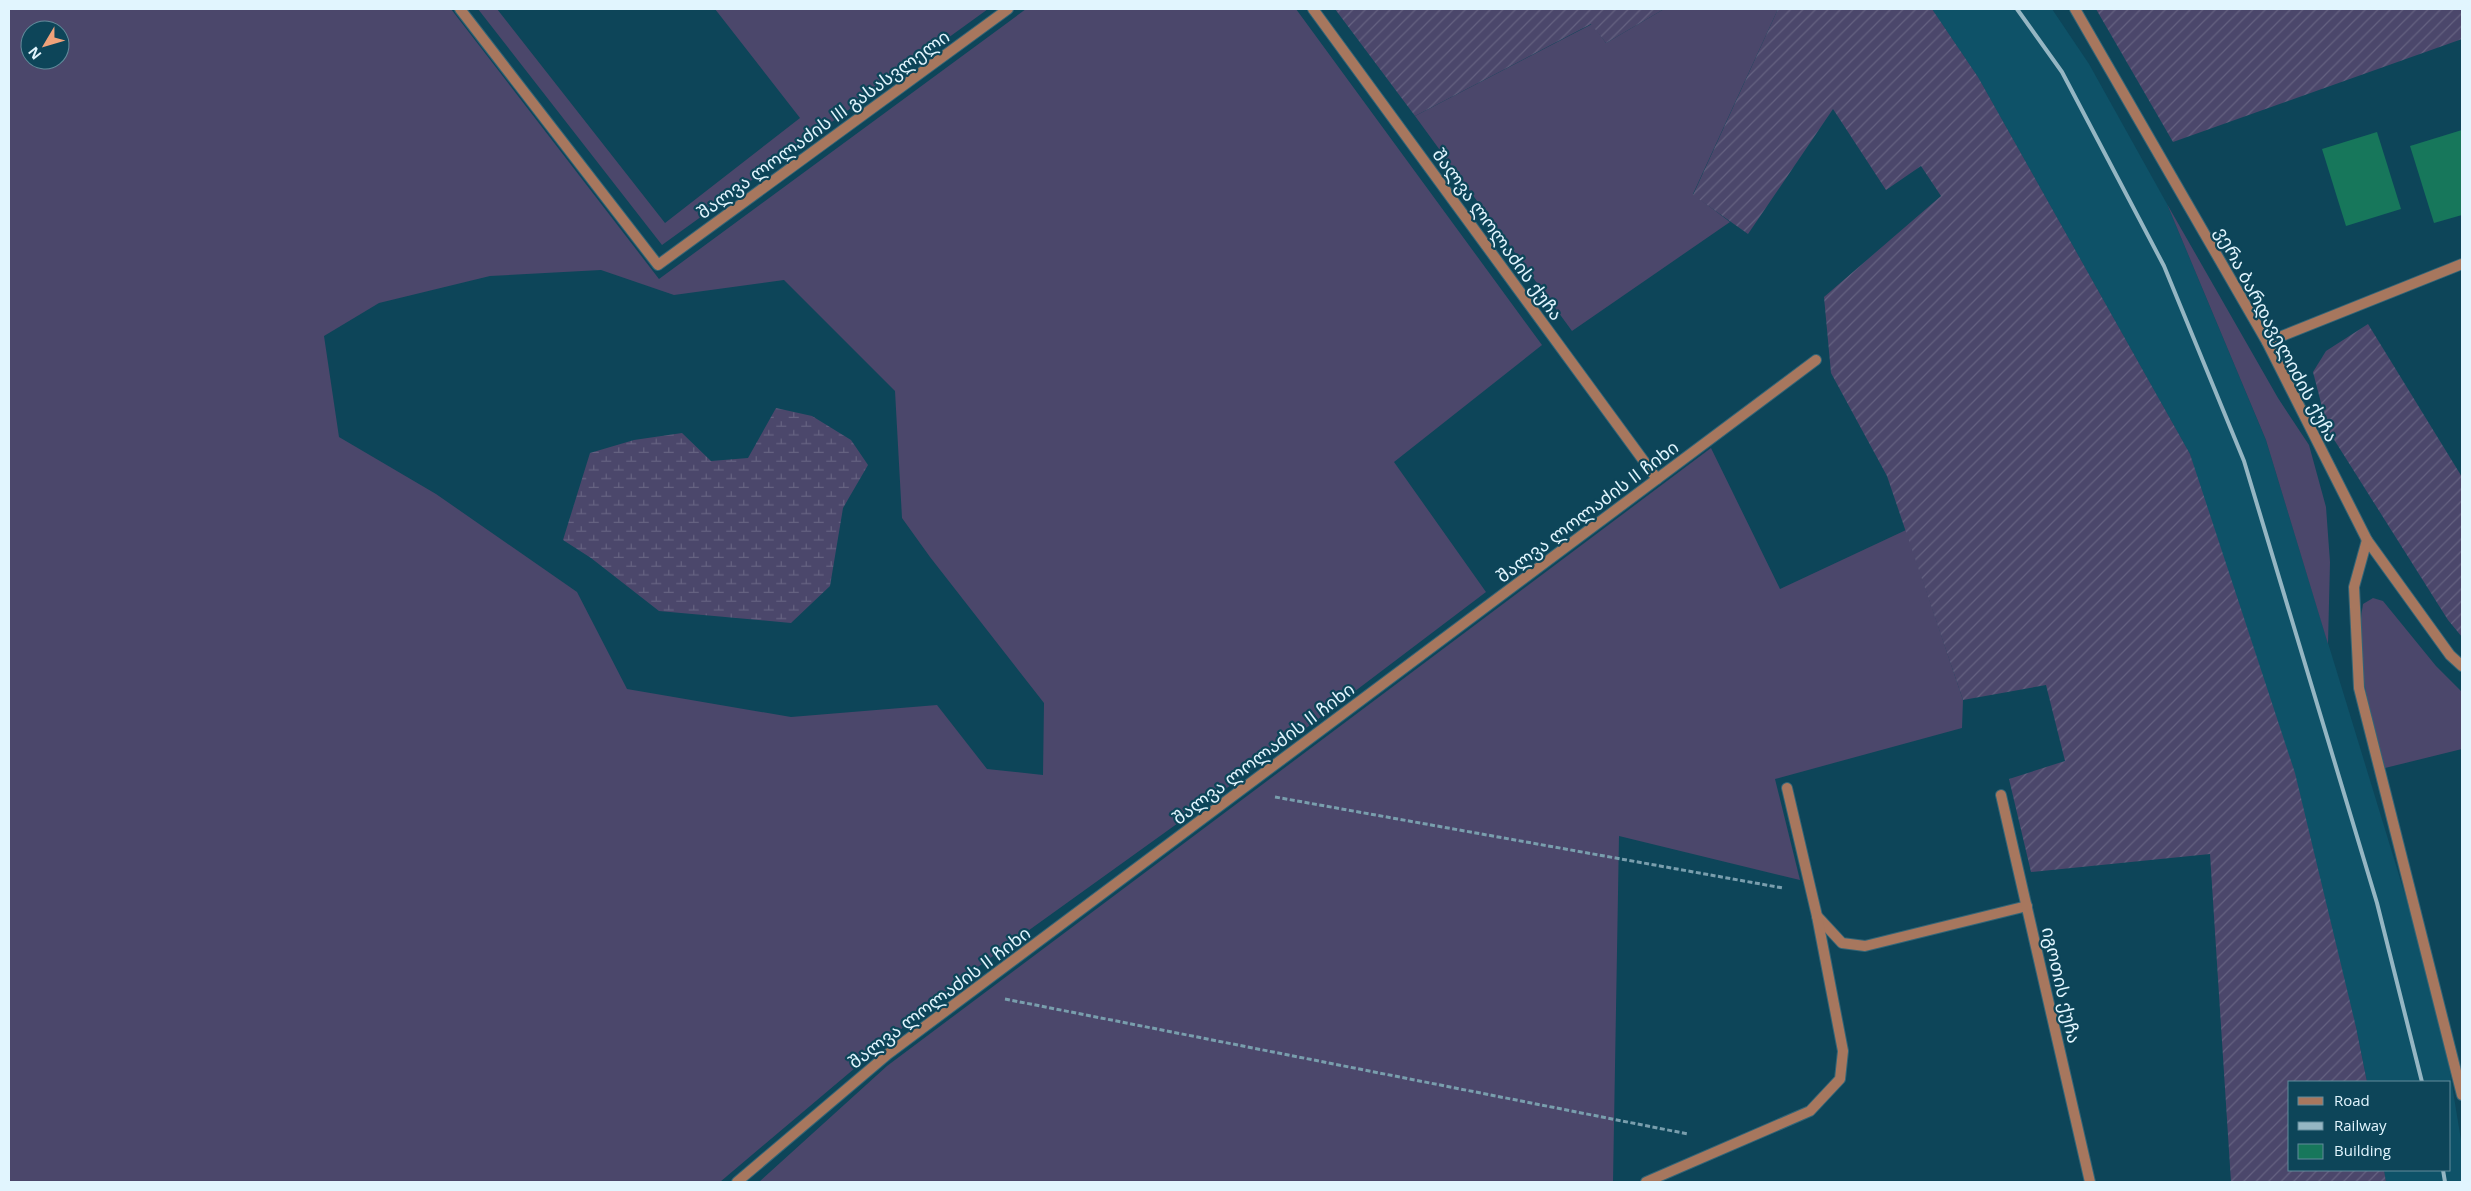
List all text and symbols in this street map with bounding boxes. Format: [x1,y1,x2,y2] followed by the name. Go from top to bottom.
[20,20,70,70] north arrow
[692,24,954,224] street label: შალვა ლოლაძის III გასასვლელი
[23,43,45,64] text: N
[1427,143,1569,325] street label: შალვა ლოლაძის ქუჩა
[2210,222,2344,446] street label: ვერა ბარდაველიძის ქუჩა
[1491,435,1683,587] street label: შალვა ლოლაძის II ჩიხი
[1167,677,1359,829] street label: შალვა ლოლაძის II ჩიხი
[843,921,1035,1073] street label: შალვა ლოლაძის II ჩიხი
[2037,924,2087,1046] street label: იგოთის ქუჩა
[2288,1081,2451,1171] legend
[2334,1090,2370,1110] text: Road
[2334,1115,2387,1135] text: Railway
[2334,1140,2391,1160] text: Building

